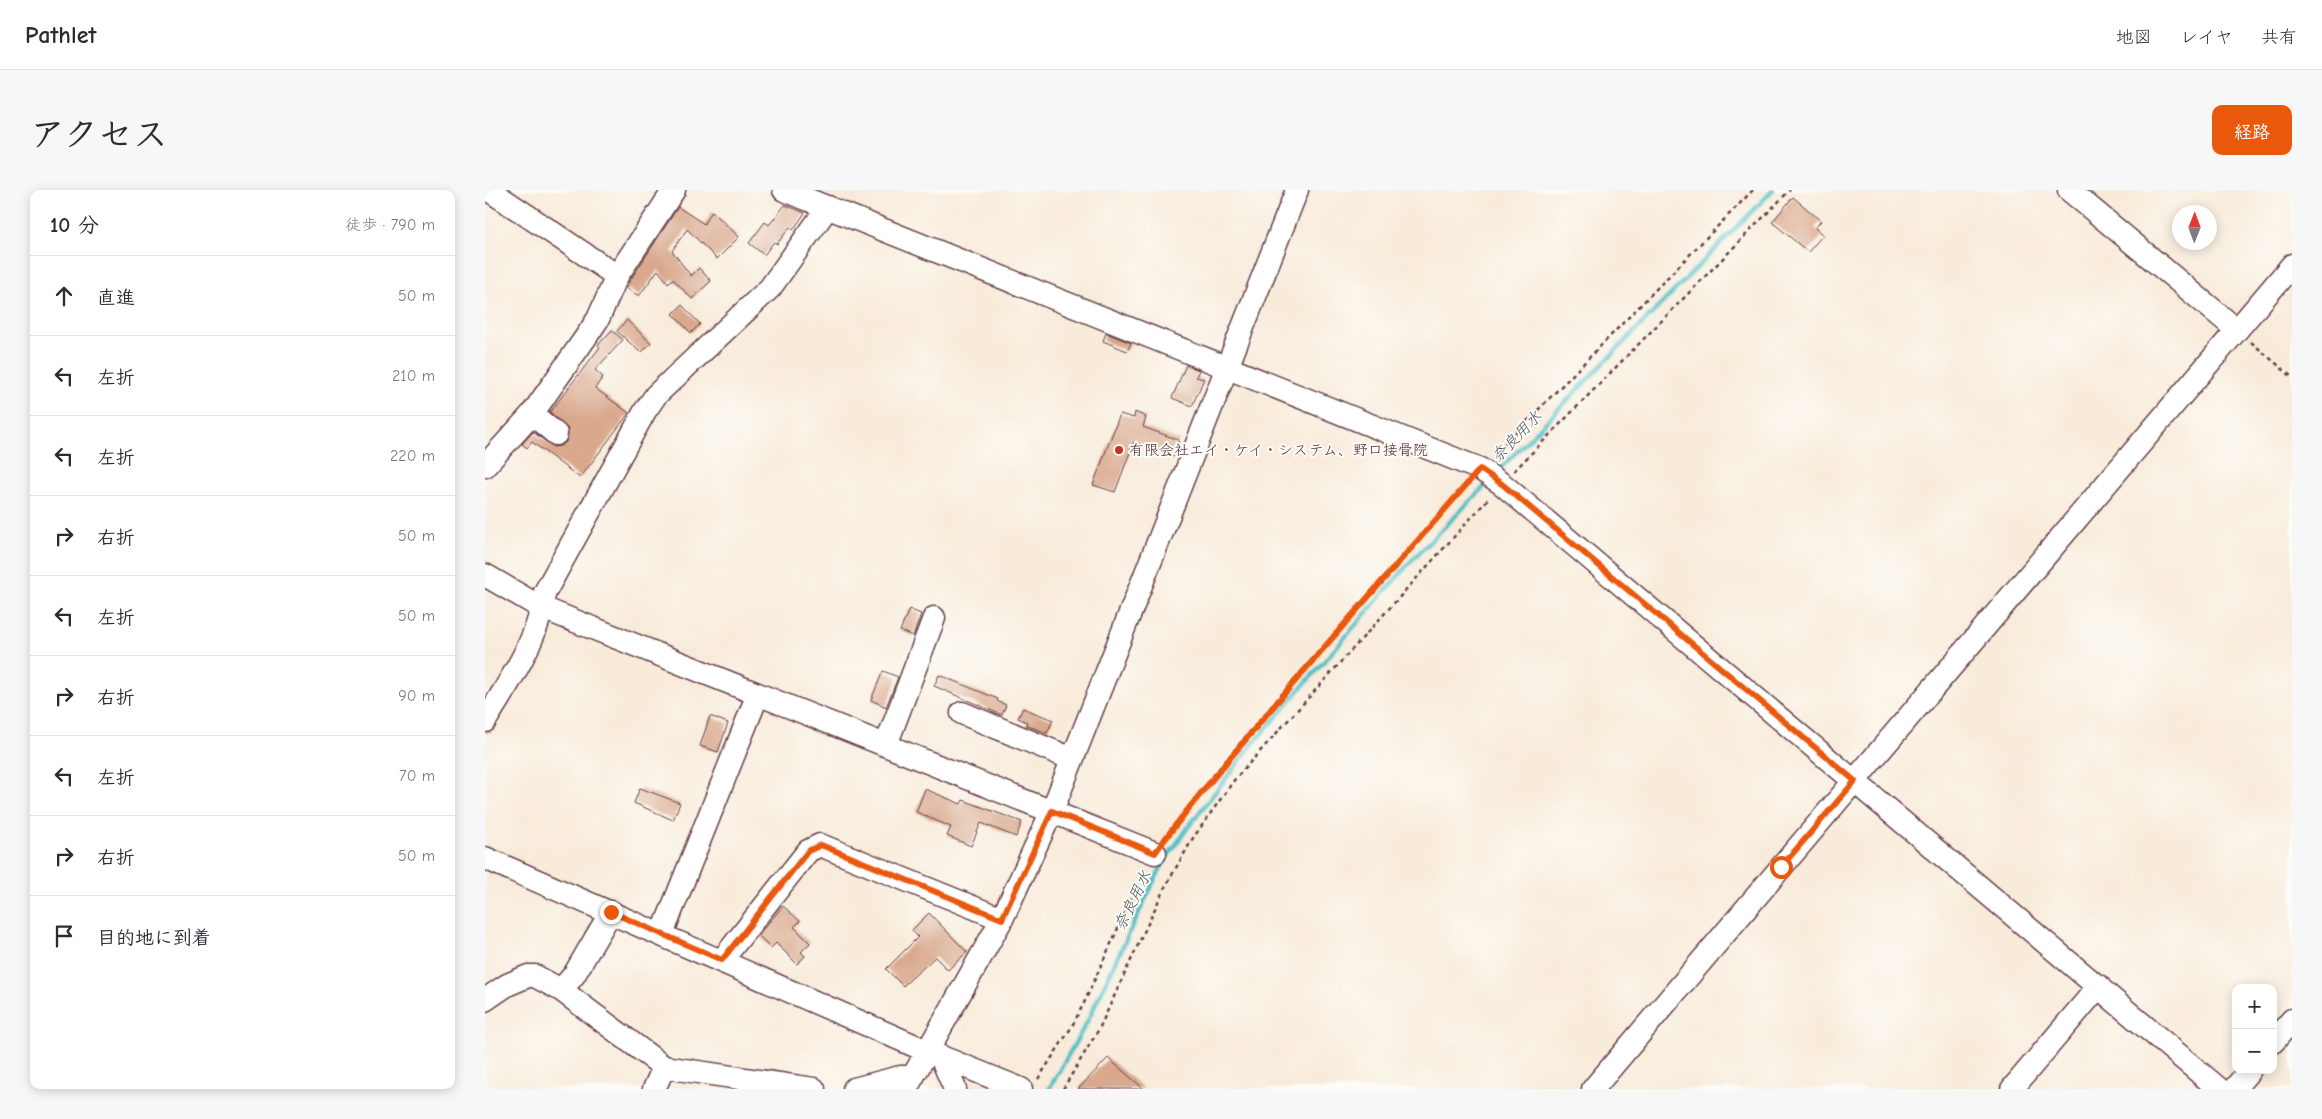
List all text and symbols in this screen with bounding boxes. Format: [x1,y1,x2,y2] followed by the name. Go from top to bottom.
[25,21,96,49] text: Pathlet
[2116,27,2152,48] text: 地図
[2180,27,2233,48] text: レイヤ
[2261,27,2297,48] text: 共有
[2212,105,2292,155] button: 経路
[30,114,168,155] text: アクセス
[2172,205,2217,250] north arrow
[50,213,99,237] text: 10 分
[345,216,435,234] text: 徒歩 · 790 m
[50,282,78,310] icon: ahead
[97,287,135,309] text: 直進
[398,287,435,305] text: 50 m
[50,362,78,390] icon: left
[97,367,135,389] text: 左折
[392,367,435,385] text: 210 m
[1488,407,1545,466] water label: 奈良用水
[1129,441,1428,459] place label: 有限会社エイ・ケイ・システム、野口接骨院
[50,442,78,470] icon: left
[1113,444,1125,456] marker: 有限会社エイ・ケイ・システム、野口接骨院
[97,447,135,469] text: 左折
[390,447,435,465] text: 220 m
[50,522,78,550] icon: right
[97,527,135,549] text: 右折
[398,527,435,545] text: 50 m
[50,602,78,630] icon: left
[97,607,135,629] text: 左折
[398,607,435,625] text: 50 m
[50,682,78,710] icon: right
[97,687,135,709] text: 右折
[398,687,435,705] text: 90 m
[50,762,78,790] icon: left
[97,767,135,789] text: 左折
[399,767,435,785] text: 70 m
[50,842,78,870] icon: right
[97,847,135,869] text: 右折
[398,847,435,865] text: 50 m
[1770,856,1793,879] route start
[1111,868,1155,933] water label: 奈良用水
[600,901,623,924] route end
[50,922,78,950] icon: arrive
[97,927,211,949] text: 目的地に到着
[2232,984,2277,1074] map controls
[2232,984,2277,1029] button: +
[2232,1029,2277,1074] button: −

